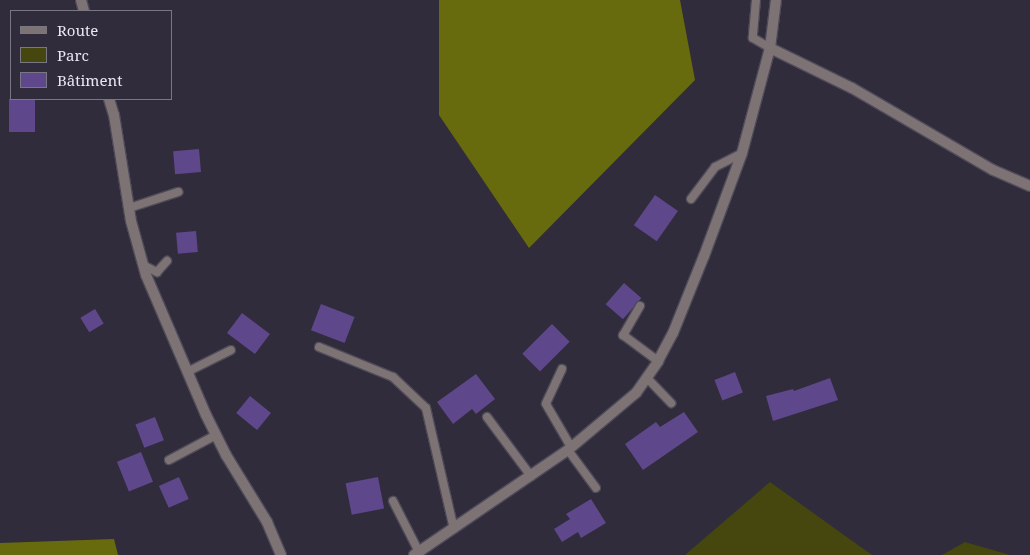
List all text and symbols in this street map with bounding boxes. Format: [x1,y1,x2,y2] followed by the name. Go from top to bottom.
[10,10,172,100] legend
[57,20,98,40] text: Route
[57,45,89,65] text: Parc
[57,70,123,90] text: Bâtiment

